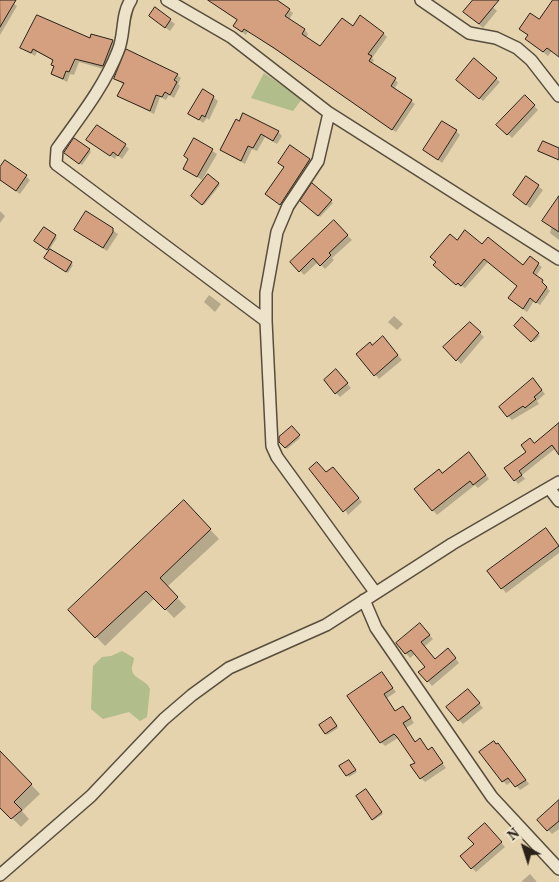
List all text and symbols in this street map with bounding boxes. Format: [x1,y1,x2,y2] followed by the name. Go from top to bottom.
[499,822,549,872] north arrow
[504,825,524,846] text: N

